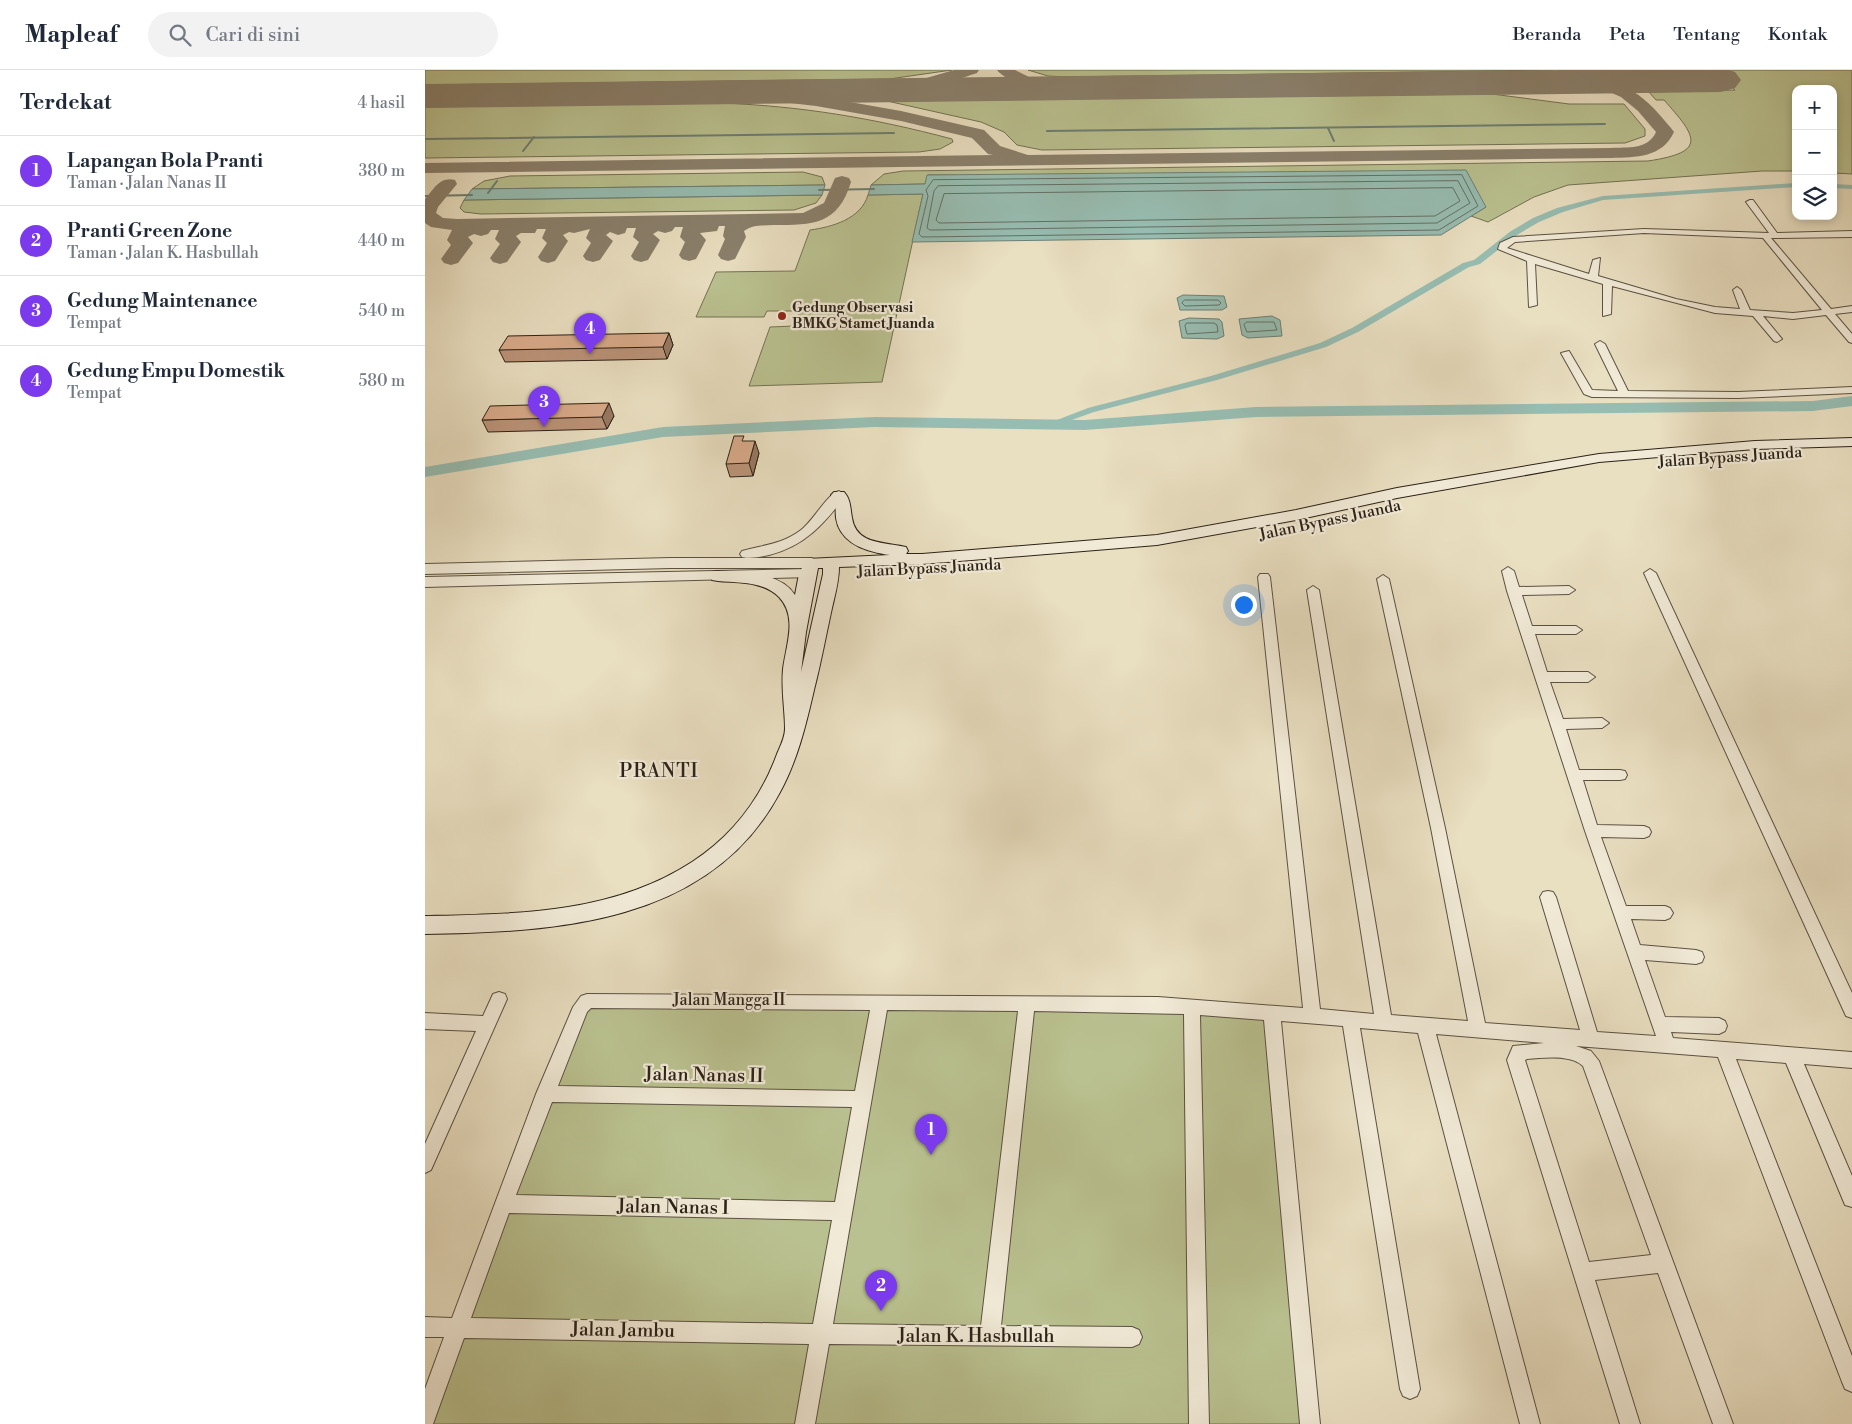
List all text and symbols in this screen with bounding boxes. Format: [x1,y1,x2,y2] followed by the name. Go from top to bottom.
[148,12,498,57] search box
[25,20,118,50] text: Mapleaf
[166,21,194,49] icon: search
[206,23,300,47] text: Cari di sini
[1513,23,1581,46] text: Beranda
[1609,23,1645,46] text: Peta
[1673,23,1740,46] text: Tentang
[1768,23,1827,46] text: Kontak
[1792,85,1837,220] map controls
[1792,85,1837,130] button: +
[20,90,111,116] text: Terdekat
[358,93,405,113] text: 4 hasil
[1792,130,1837,175] button: −
[67,149,263,173] text: Lapangan Bola Pranti
[32,161,40,181] text: 1
[358,161,405,181] text: 380 m
[67,173,227,193] text: Taman · Jalan Nanas II
[1792,175,1837,220] button: layers
[67,219,232,243] text: Pranti Green Zone
[31,231,41,251] text: 2
[358,231,405,251] text: 440 m
[67,243,259,263] text: Taman · Jalan K. Hasbullah
[67,289,258,313] text: Gedung Maintenance
[792,299,935,333] place label: Gedung Observasi BMKG Stamet Juanda
[31,301,41,321] text: 3
[358,301,405,321] text: 540 m
[776,310,788,322] marker: Gedung Observasi BMKG Stamet Juanda
[67,313,122,333] text: Tempat
[574,313,606,354] pin: 4
[67,359,285,383] text: Gedung Empu Domestik
[31,371,41,391] text: 4
[358,371,405,391] text: 580 m
[67,383,122,403] text: Tempat
[528,386,560,427] pin: 3
[1656,442,1804,472] street label: Jalan Bypass Juanda
[1256,495,1404,545] street label: Jalan Bypass Juanda
[855,554,1003,582] street label: Jalan Bypass Juanda
[1231,592,1257,618] your location
[619,759,699,783] district label: PRANTI
[672,990,785,1010] street label: Jalan Mangga II
[643,1062,764,1088] street label: Jalan Nanas II
[915,1114,947,1155] pin: 1
[616,1194,729,1220] street label: Jalan Nanas I
[865,1270,897,1311] pin: 2
[570,1317,675,1343] street label: Jalan Jambu
[896,1324,1055,1348] street label: Jalan K. Hasbullah

